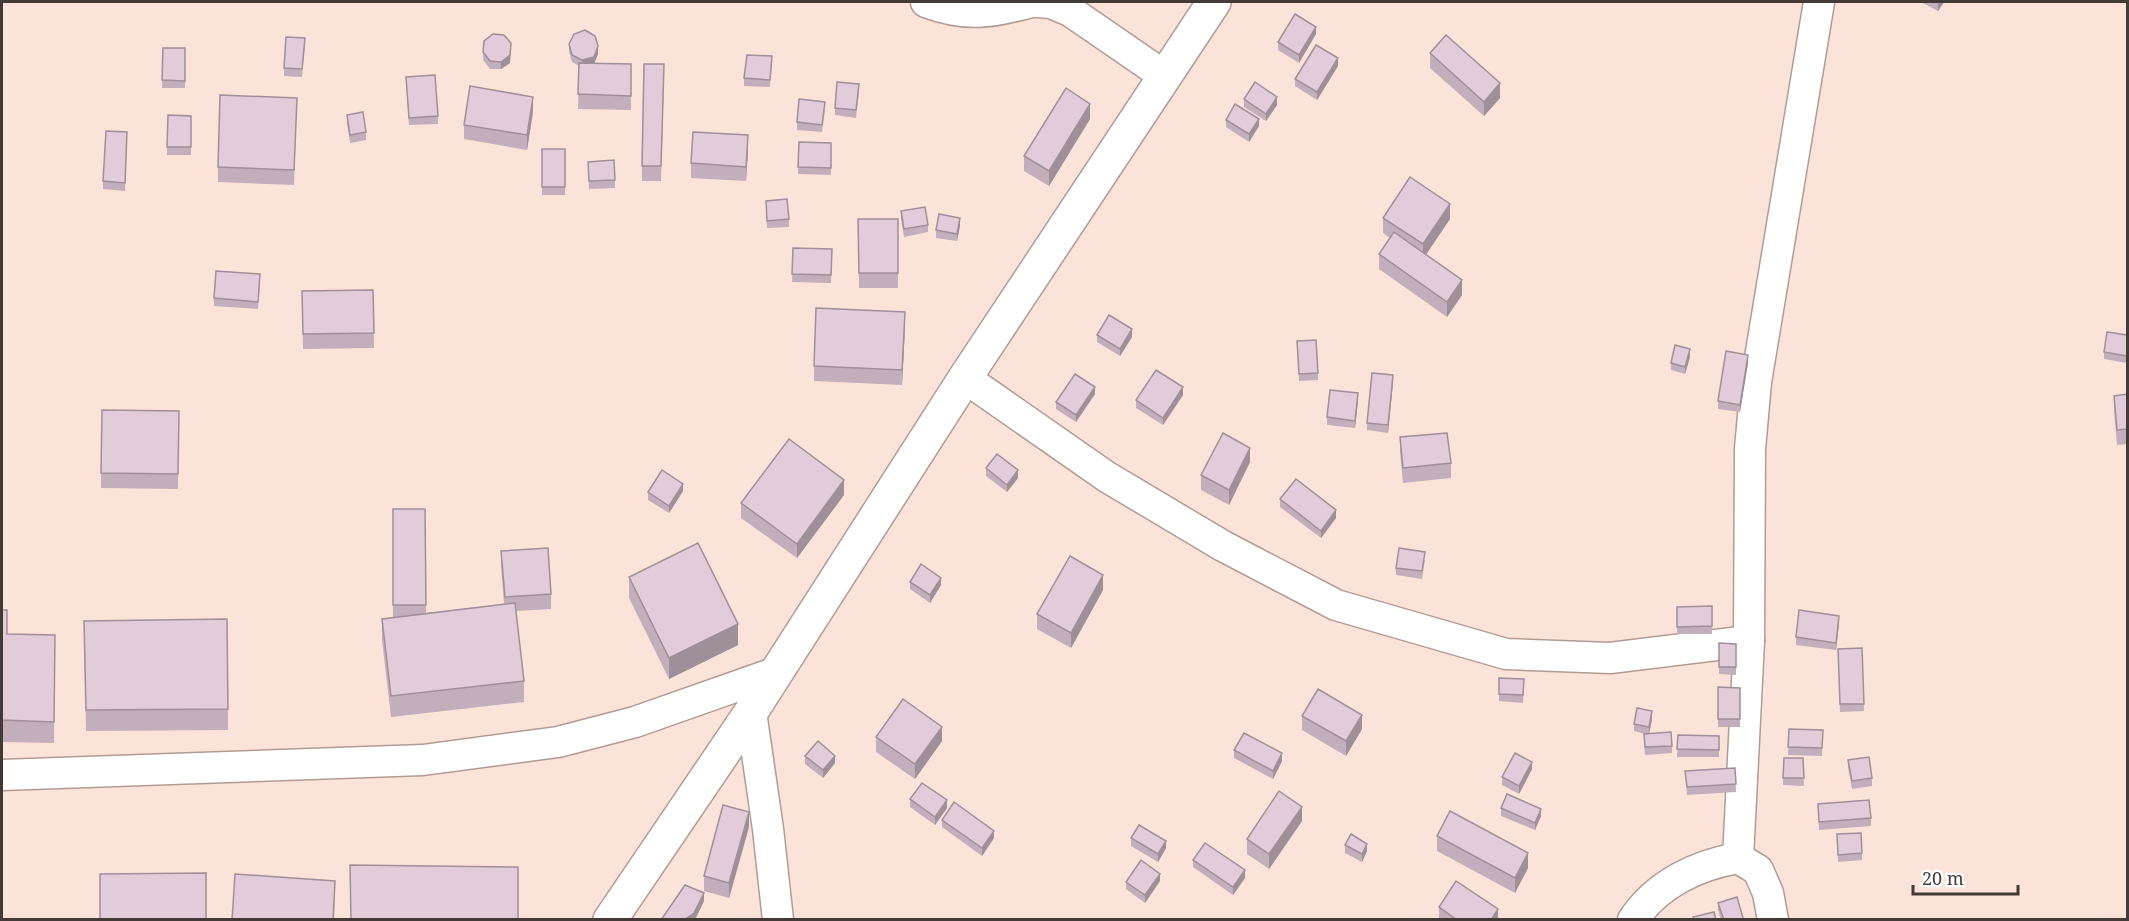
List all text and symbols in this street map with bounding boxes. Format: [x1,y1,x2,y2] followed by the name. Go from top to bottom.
[1913,858,2018,896] scale bar
[1922,866,1964,890] text: 20 m

